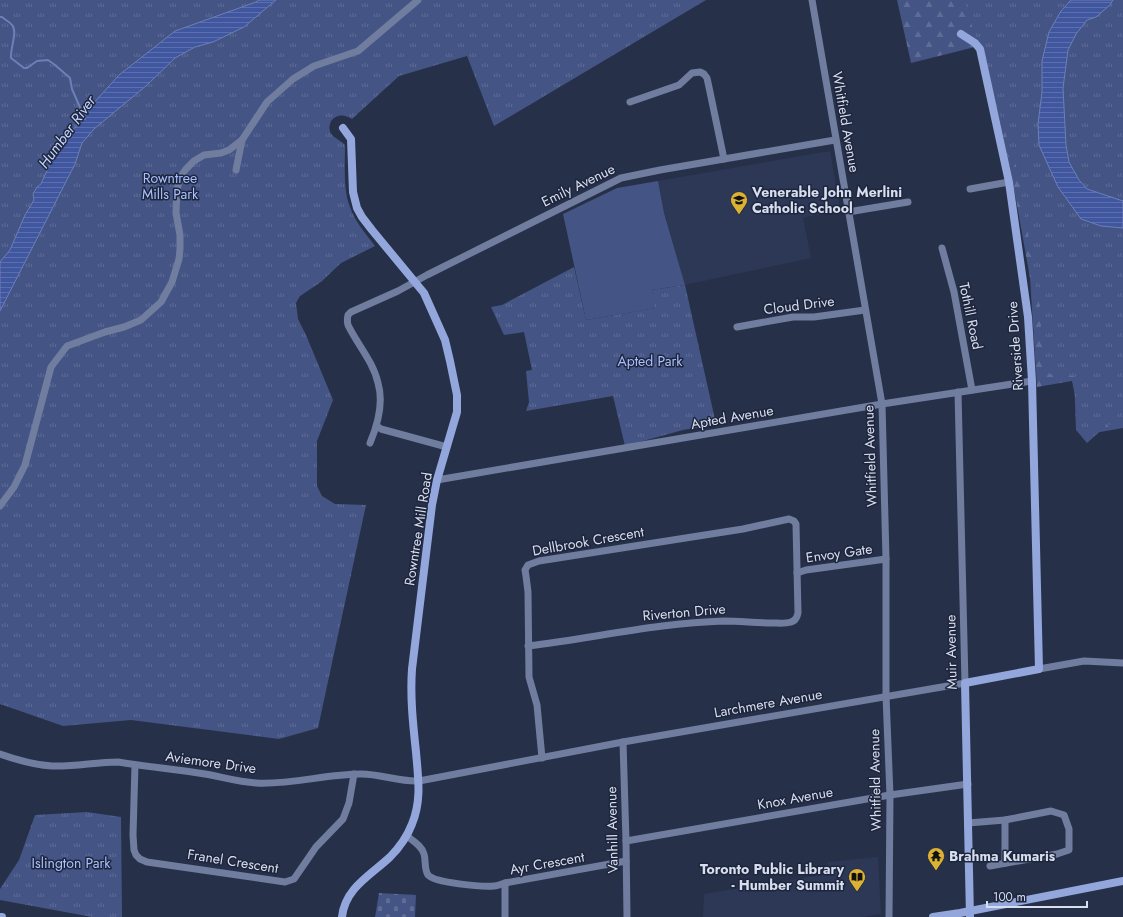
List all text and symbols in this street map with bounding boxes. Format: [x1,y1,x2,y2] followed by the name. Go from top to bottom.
[827,70,865,174] street label: Whitfield Avenue
[33,90,102,173] water label: Humber River
[538,159,618,211] street label: Emily Avenue
[142,168,199,204] park label: Rowntree Mills Park
[751,182,902,218] place label: Venerable John Merlini Catholic School
[729,190,749,215] school or university icon: Venerable John Merlini Catholic School
[954,281,988,351] street label: Tothill Road
[762,291,836,319] street label: Cloud Drive
[1002,301,1028,391] street label: Riverside Drive
[618,351,683,371] park label: Apted Park
[689,400,775,434] street label: Apted Avenue
[858,405,882,507] street label: Whitfield Avenue
[399,471,437,587] street label: Rowntree Mill Road
[531,521,646,561] street label: Dellbrook Crescent
[804,538,874,568] street label: Envoy Gate
[642,598,726,626] street label: Riverton Drive
[940,614,962,690] street label: Muir Avenue
[712,684,824,722] street label: Larchmere Avenue
[864,729,886,831] street label: Whitfield Avenue
[164,746,258,778] street label: Aviemore Drive
[756,782,834,814] street label: Knox Avenue
[601,786,623,874] street label: Vanhill Avenue
[186,844,281,878] street label: Franel Crescent
[508,846,586,879] street label: Ayr Crescent
[926,846,946,871] temple icon: Brahma Kumaris
[949,846,1056,866] place label: Brahma Kumaris
[32,853,111,873] park label: Islington Park
[700,859,845,895] place label: Toronto Public Library - Humber Summit
[847,867,867,892] library icon: Toronto Public Library - Humber Summit
[987,883,1087,909] scale bar
[993,888,1026,906] text: 100 m

